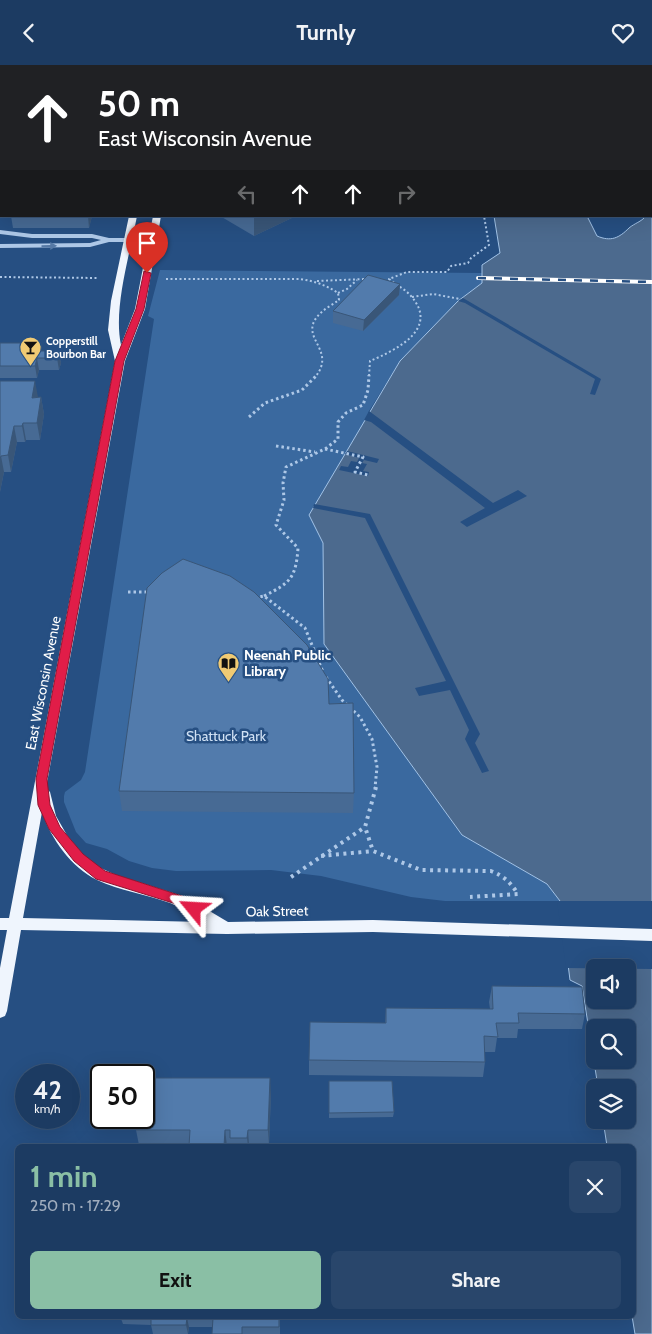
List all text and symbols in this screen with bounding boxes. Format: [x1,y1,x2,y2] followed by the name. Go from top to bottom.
[15,19,43,47] icon: back
[296,19,356,46] text: Turnly
[609,19,637,47] icon: heart
[98,82,180,125] text: 50 m
[15,85,80,150] icon: ahead
[98,125,312,152] text: East Wisconsin Avenue
[233,180,261,208] icon: left
[286,180,314,208] icon: ahead
[339,180,367,208] icon: ahead
[392,180,420,208] icon: right
[126,222,168,273] pin
[133,229,161,257] icon: arrive
[41,242,57,250] one-way arrow
[46,334,106,361] place label: Copperstill Bourbon Bar
[18,335,42,366] bar icon: Copperstill Bourbon Bar
[21,615,65,751] street label: East Wisconsin Avenue
[244,646,332,680] place label: Neenah Public Library
[216,651,240,682] library icon: Neenah Public Library
[186,727,267,745] park label: Shattuck Park
[167,882,219,934] position arrow
[245,901,309,921] street label: Oak Street
[586,959,636,1129] map controls
[586,959,636,1009] button: sound
[586,1019,636,1069] button: search
[90,1064,155,1129] speed limit sign: 50
[33,1075,62,1105] text: 42
[586,1079,636,1129] button: layers
[34,1101,61,1116] text: km/h
[30,1158,98,1195] text: 1 min
[569,1161,621,1213] button: close
[30,1196,121,1215] text: 250 m · 17:29
[30,1251,321,1309] button: Exit
[331,1251,621,1309] button: Share

